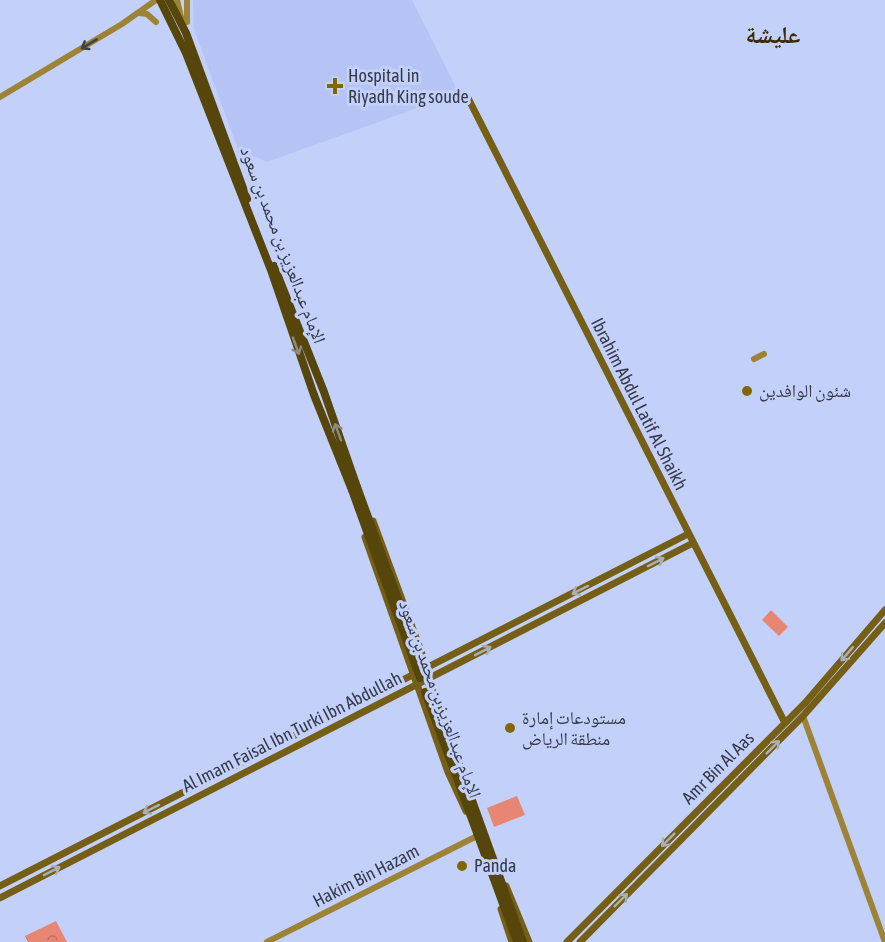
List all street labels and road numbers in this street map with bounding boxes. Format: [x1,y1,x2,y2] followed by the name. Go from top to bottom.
[234,144,331,347] street label: الإمام عبدالعزيز بن محمد بن سعود
[587,314,692,493] street label: Ibrahim Abdul Latif Al Shaikh
[393,597,486,801] street label: الإمام عبدالعزيز بن محمد بن سعود
[178,667,405,796] street label: Al Imam Faisal Ibn Turki Ibn Abdullah
[677,727,758,808] street label: Amr Bin Al Aas
[309,840,422,911] street label: Hakim Bin Hazam

